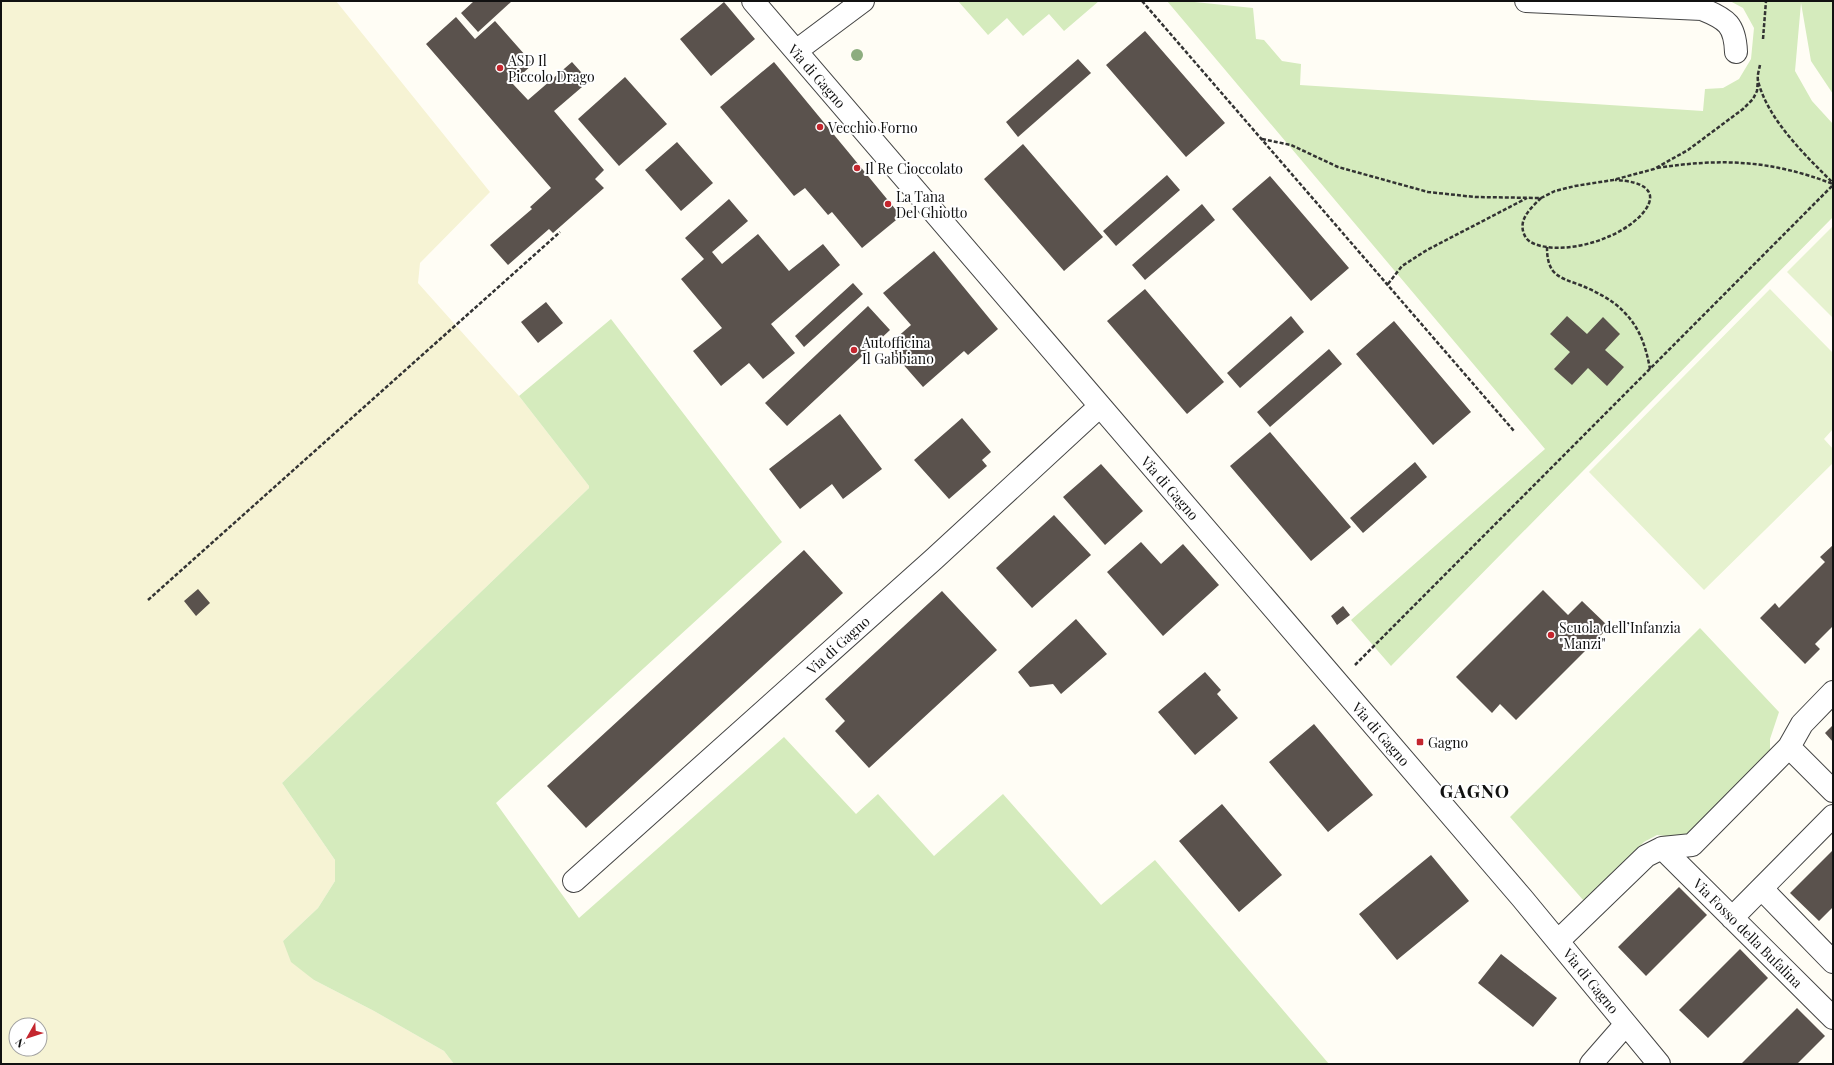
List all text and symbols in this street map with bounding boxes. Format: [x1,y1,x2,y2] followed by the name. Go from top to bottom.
[783,39,850,112] street label: Via di Gagno
[507,51,595,86] place label: ASD Il Piccolo Drago
[495,63,505,73] marker: ASD Il Piccolo Drago
[827,118,918,137] place label: Vecchio Forno
[815,122,825,132] marker: Vecchio Forno
[865,159,963,178] place label: Il Re Cioccolato
[852,163,862,173] marker: Il Re Cioccolato
[896,187,968,222] place label: La Tana Del Ghiotto
[883,199,893,209] marker: La Tana Del Ghiotto
[861,333,934,368] place label: Autofficina Il Gabbiano
[849,345,859,355] marker: Autofficina Il Gabbiano
[1136,451,1203,524] street label: Via di Gagno
[802,611,874,679] street label: Via di Gagno
[1559,618,1681,653] place label: Scuola dell’Infanzia "Manzi"
[1546,630,1556,640] marker: Scuola dell’Infanzia "Manzi"
[1347,697,1414,770] street label: Via di Gagno
[1428,733,1468,752] place label: Gagno
[1415,737,1425,747] marker: Gagno
[1440,779,1510,803] district label: GAGNO
[1689,874,1807,992] street label: Via Fosso della Bufalina
[1558,944,1623,1018] street label: Via di Gagno
[8,1017,48,1057] north arrow
[11,1036,28,1051] text: N

